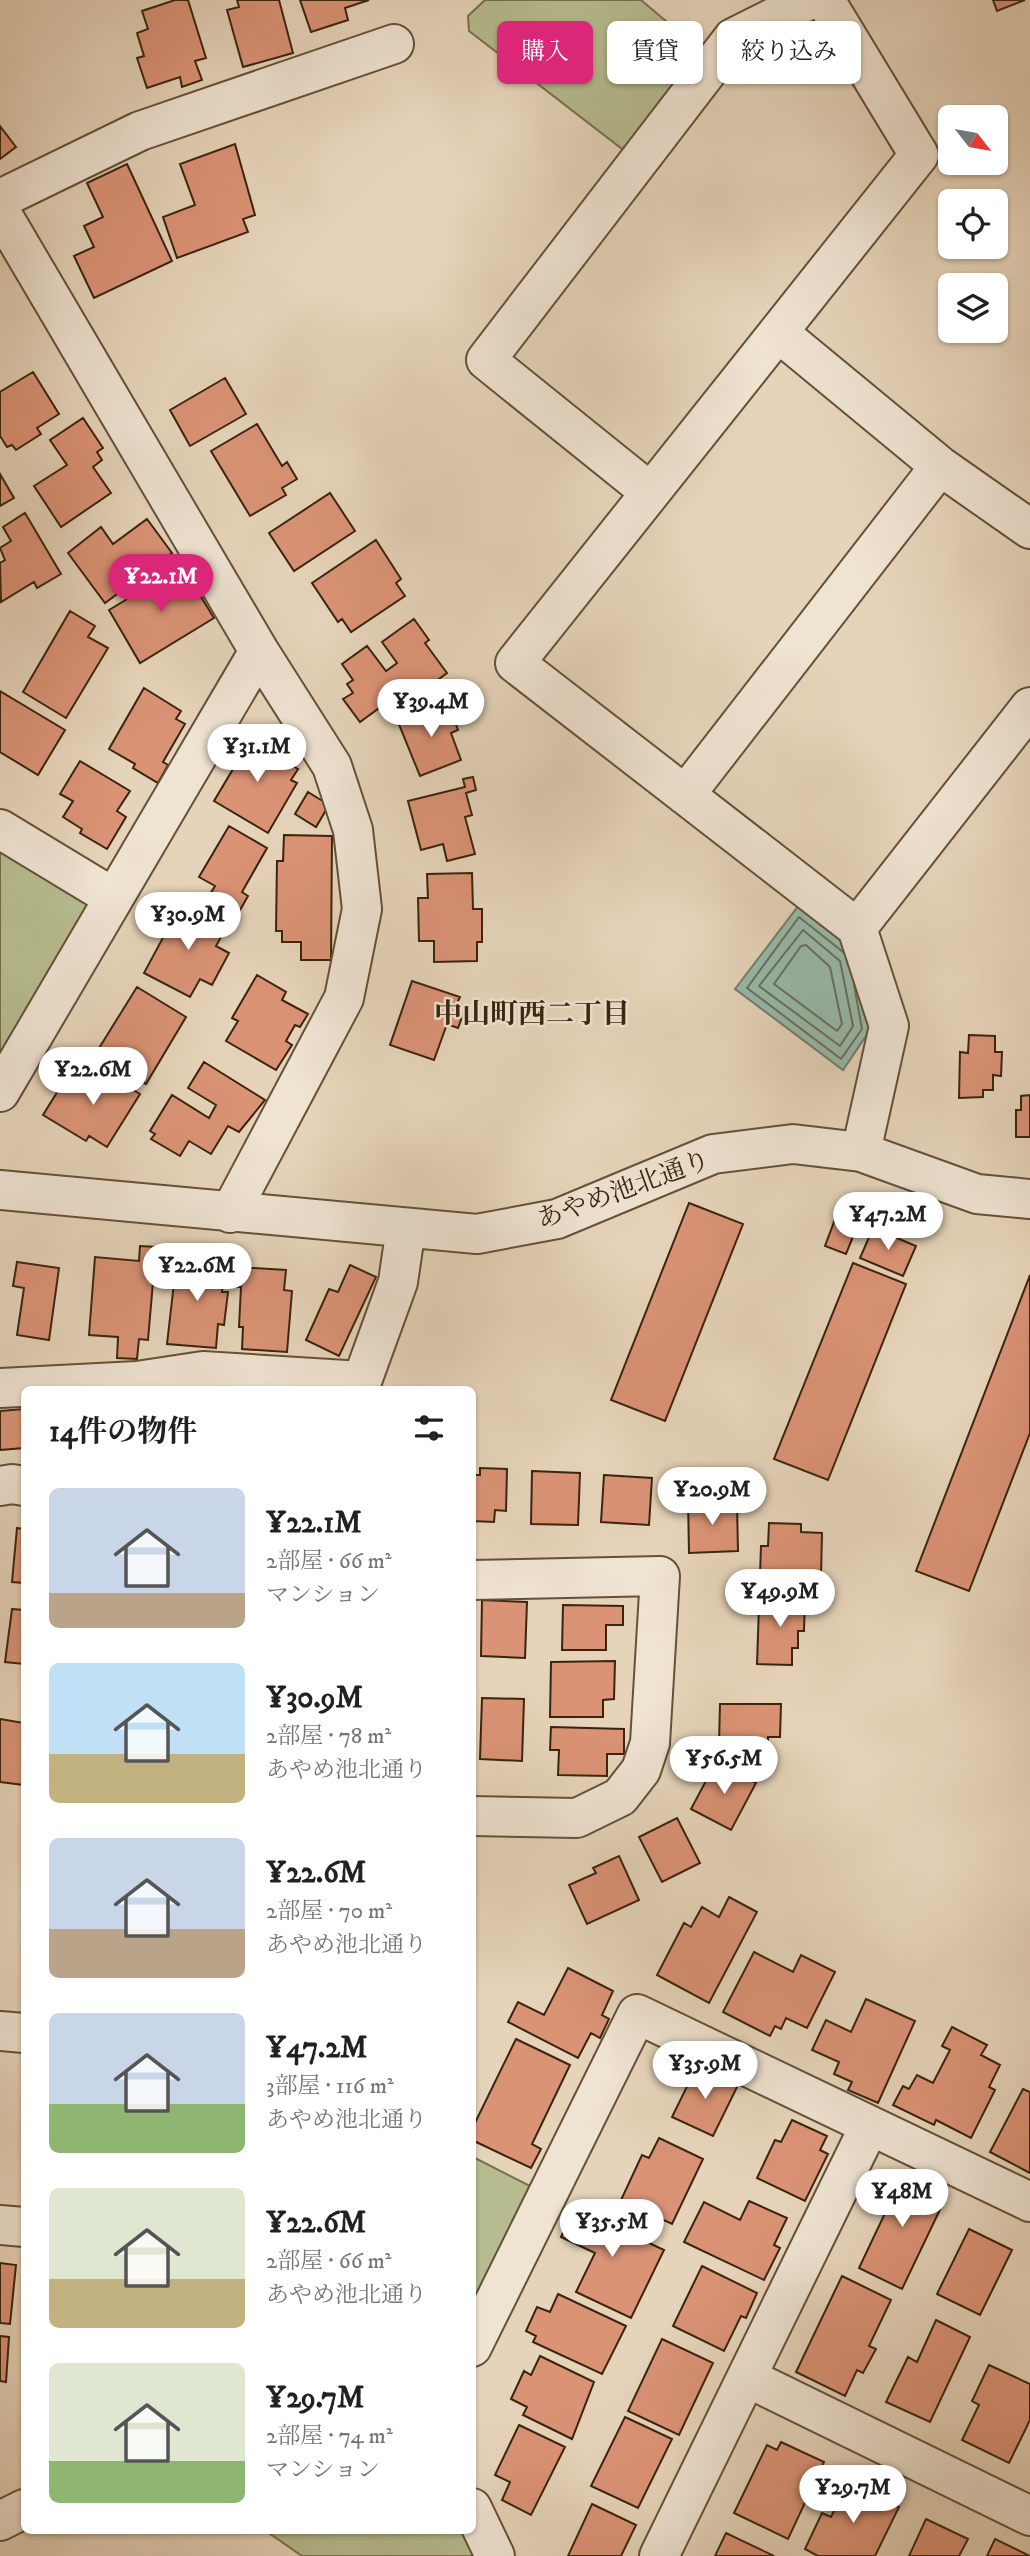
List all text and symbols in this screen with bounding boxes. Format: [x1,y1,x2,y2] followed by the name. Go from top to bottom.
[497,21,593,84] chip: 購入
[607,21,703,84] chip: 賃貸
[717,21,861,84] chip: 絞り込み
[938,105,1008,175] north arrow
[938,105,1008,343] map controls
[938,189,1008,259] button: locate
[938,273,1008,343] button: layers
[104,554,218,614] pin: ¥22.1M
[124,562,198,591] text: ¥22.1M
[374,680,488,739] pin: ¥39.4M
[393,687,469,716] text: ¥39.4M
[200,724,314,784] pin: ¥31.1M
[223,732,291,761] text: ¥31.1M
[131,892,245,952] pin: ¥30.9M
[151,900,225,929] text: ¥30.9M
[434,997,630,1032] district label: 中山町西二丁目
[36,1048,150,1107] pin: ¥22.6M
[55,1055,131,1084] text: ¥22.6M
[532,1144,715,1237] street label: あやめ池北通り
[831,1192,945,1252] pin: ¥47.2M
[849,1200,927,1229] text: ¥47.2M
[140,1244,254,1303] pin: ¥22.6M
[159,1251,235,1280] text: ¥22.6M
[410,1409,448,1447] icon: filters
[49,1414,197,1451] text: 14件の物件
[655,1468,769,1527] pin: ¥20.9M
[673,1475,751,1504] text: ¥20.9M
[266,1505,362,1542] text: ¥22.1M
[105,1516,189,1600] icon: home
[266,1547,392,1576] text: 2部屋 · 66 m²
[723,1570,837,1629] pin: ¥49.9M
[741,1577,819,1606] text: ¥49.9M
[266,1581,380,1610] text: マンション
[266,1680,363,1717] text: ¥30.9M
[105,1691,189,1775] icon: home
[266,1722,391,1751] text: 2部屋 · 78 m²
[667,1736,781,1796] pin: ¥56.5M
[686,1744,762,1773] text: ¥56.5M
[266,1756,427,1785] text: あやめ池北通り
[266,1855,366,1892] text: ¥22.6M
[105,1866,189,1950] icon: home
[266,1897,392,1926] text: 2部屋 · 70 m²
[266,1931,427,1960] text: あやめ池北通り
[266,2030,367,2067] text: ¥47.2M
[105,2041,189,2125] icon: home
[648,2042,762,2101] pin: ¥35.9M
[669,2049,741,2078] text: ¥35.9M
[266,2072,394,2101] text: 3部屋 · 116 m²
[266,2106,427,2135] text: あやめ池北通り
[861,2170,943,2229] pin: ¥48M
[871,2177,933,2206] text: ¥48M
[555,2200,669,2259] pin: ¥35.5M
[266,2205,366,2242] text: ¥22.6M
[576,2207,648,2236] text: ¥35.5M
[105,2216,189,2300] icon: home
[266,2247,392,2276] text: 2部屋 · 66 m²
[266,2281,427,2310] text: あやめ池北通り
[266,2380,364,2417] text: ¥29.7M
[105,2391,189,2475] icon: home
[266,2422,393,2451] text: 2部屋 · 74 m²
[266,2456,380,2485] text: マンション
[796,2466,910,2525] pin: ¥29.7M
[815,2473,891,2502] text: ¥29.7M

